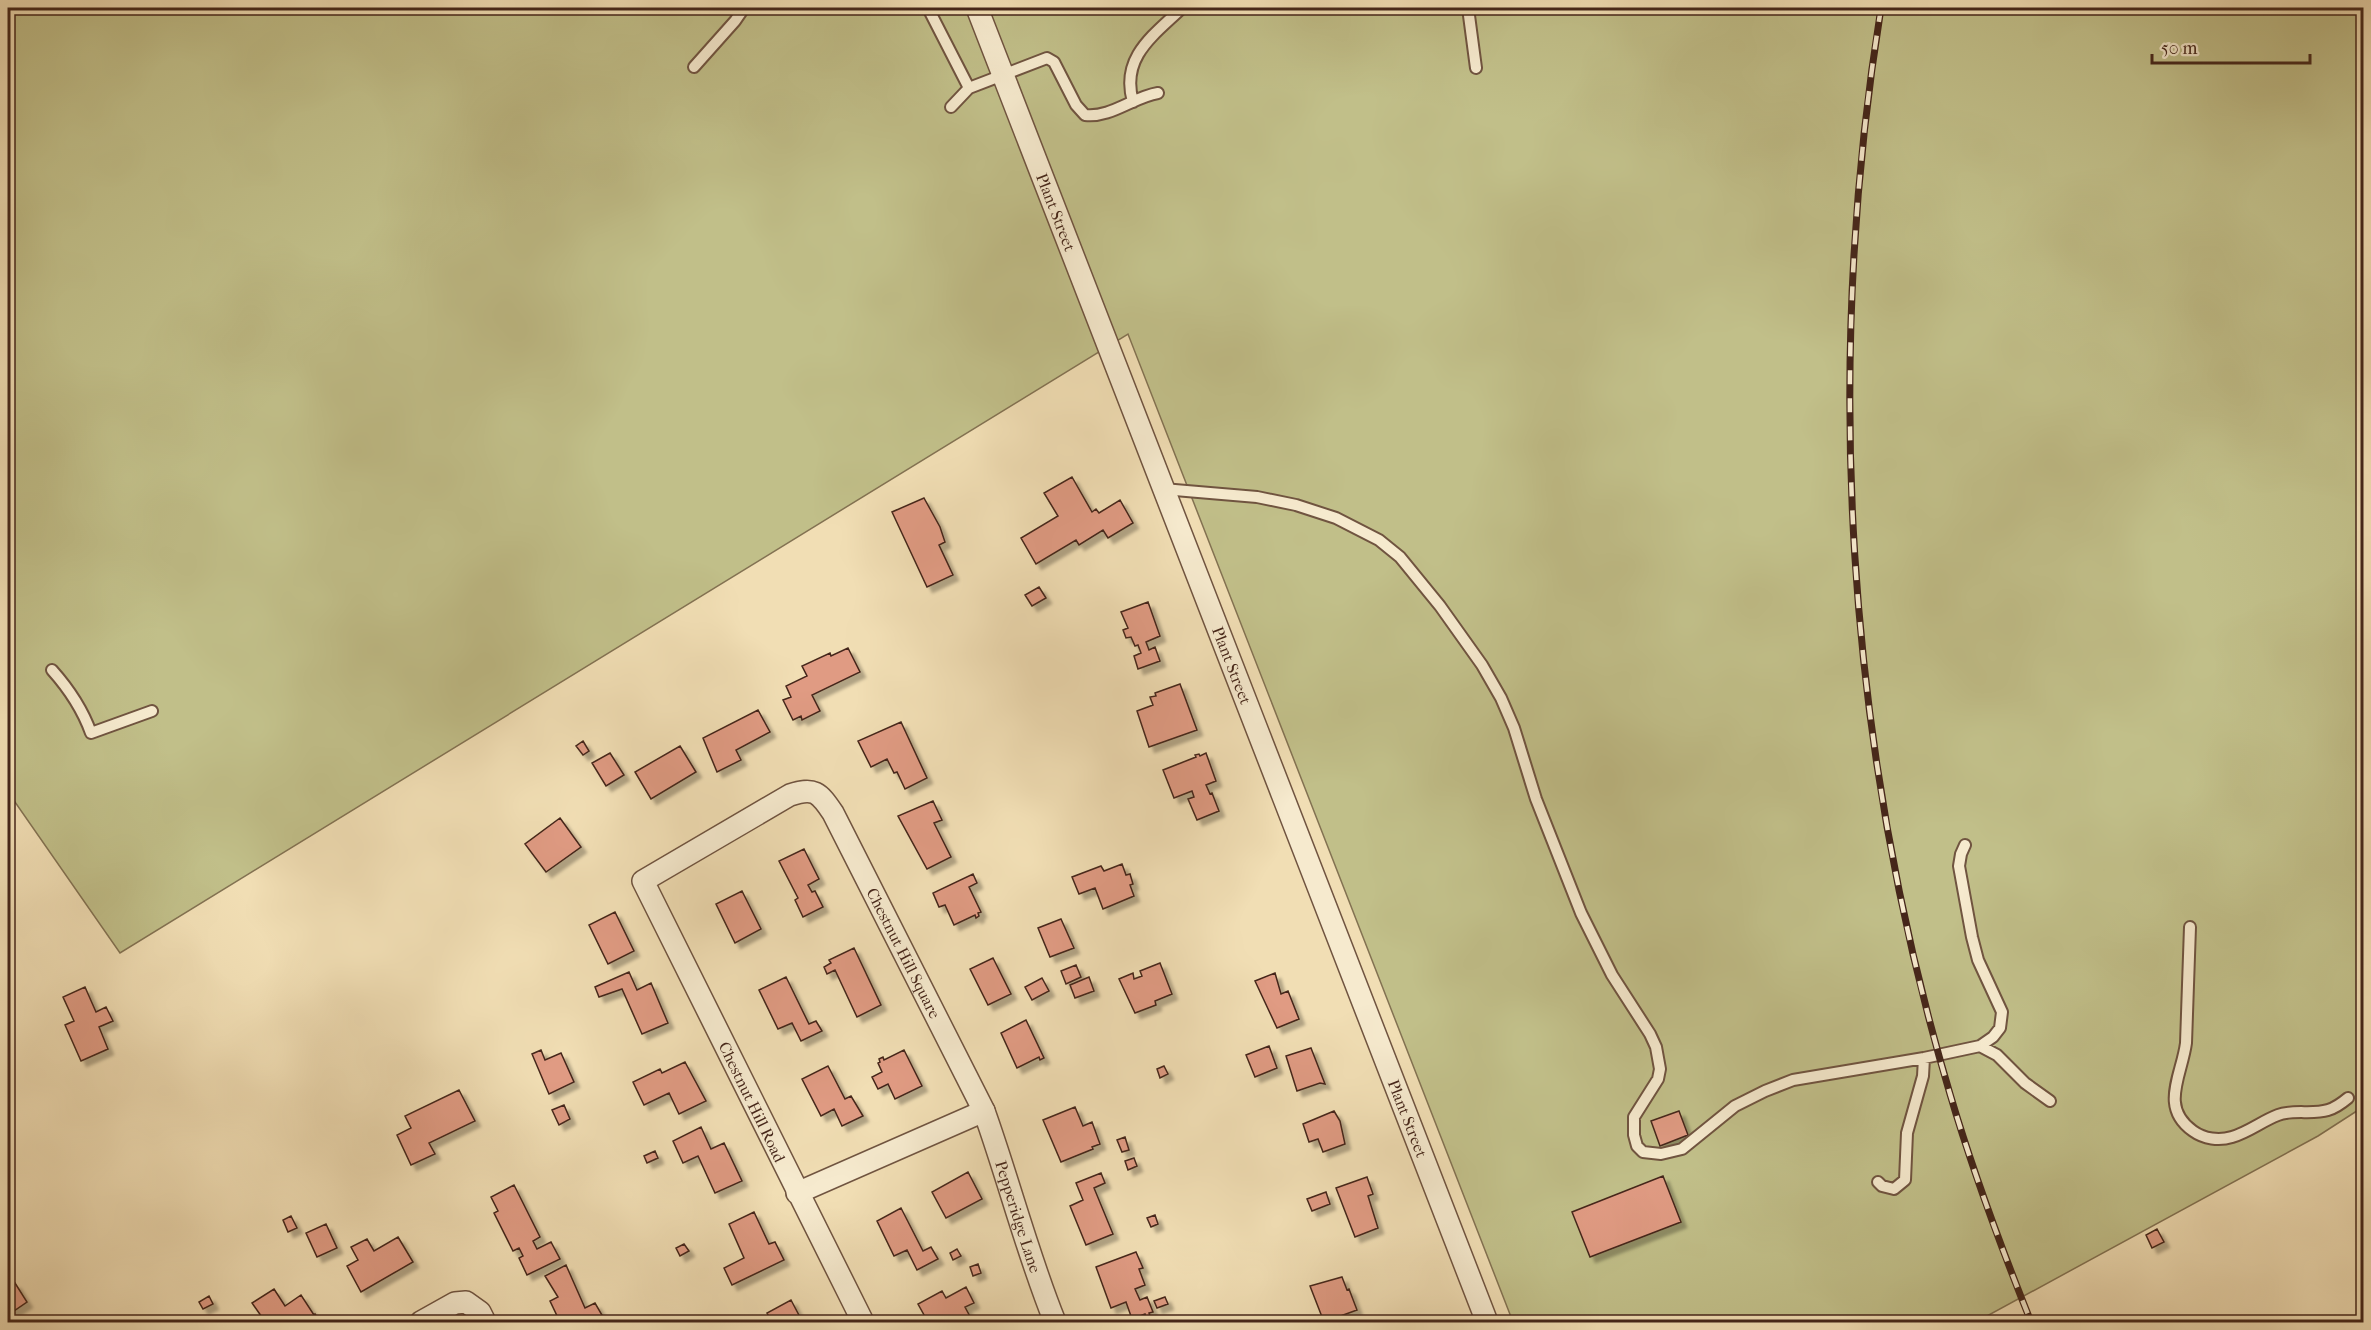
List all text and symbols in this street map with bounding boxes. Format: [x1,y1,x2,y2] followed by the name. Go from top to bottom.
[2152,27,2310,65] scale bar
[2161,38,2198,59] text: 50 m
[1033,170,1080,254] street label: Plant Street
[1208,624,1256,707] street label: Plant Street
[863,885,945,1022] street label: Chestnut Hill Square
[715,1039,790,1166] street label: Chestnut Hill Road
[1384,1077,1432,1160] street label: Plant Street
[992,1158,1045,1275] street label: Pepperidge Lane

